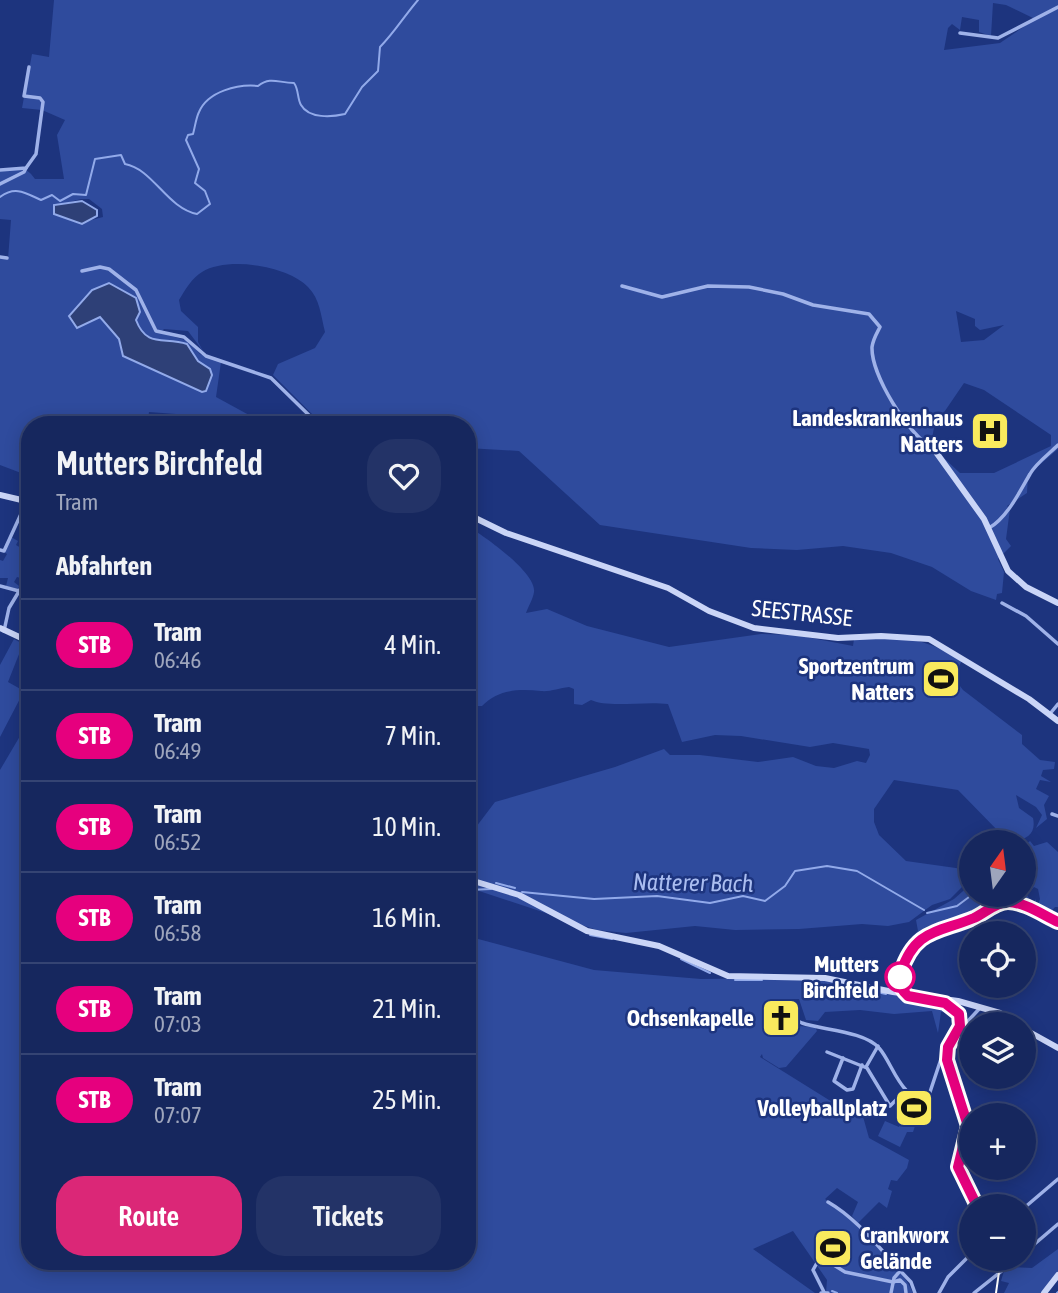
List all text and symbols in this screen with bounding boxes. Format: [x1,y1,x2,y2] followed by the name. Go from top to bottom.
[792,405,963,457] place label: Landeskrankenhaus Natters
[969,410,1011,452] hospital icon: Landeskrankenhaus Natters
[367,439,441,513] button: heart
[56,444,263,482] text: Mutters Birchfeld
[56,489,98,515] text: Tram
[56,551,152,581] text: Abfahrten
[750,595,854,631] street label: SEESTRASSE
[154,617,202,647] text: Tram
[385,630,441,660] text: 4 Min.
[79,631,111,658] text: STB
[154,647,201,673] text: 06:46
[799,653,914,705] place label: Sportzentrum Natters
[920,658,962,700] sports icon: Sportzentrum Natters
[154,708,202,738] text: Tram
[385,721,441,751] text: 7 Min.
[79,722,111,749] text: STB
[154,738,201,764] text: 06:49
[154,799,202,829] text: Tram
[372,812,441,842] text: 10 Min.
[79,813,111,840] text: STB
[154,829,201,855] text: 06:52
[959,830,1036,906] north arrow
[959,830,1036,1271] map controls
[633,868,754,897] water label: Natterer Bach
[154,890,202,920] text: Tram
[372,903,441,933] text: 16 Min.
[79,904,111,931] text: STB
[154,920,201,946] text: 06:58
[959,921,1036,998] button: locate
[803,951,879,1003] place label: Mutters Birchfeld
[885,962,915,992] marker: Mutters Birchfeld
[154,981,202,1011] text: Tram
[372,994,441,1024] text: 21 Min.
[79,995,111,1022] text: STB
[760,997,802,1039] church icon: Ochsenkapelle
[627,1005,754,1031] place label: Ochsenkapelle
[154,1011,202,1037] text: 07:03
[959,1012,1036,1089] button: layers
[154,1072,202,1102] text: Tram
[372,1085,441,1115] text: 25 Min.
[79,1086,111,1113] text: STB
[893,1087,935,1129] sports icon: Volleyballplatz
[757,1095,888,1121] place label: Volleyballplatz
[154,1102,202,1128] text: 07:07
[959,1103,1036,1180] button: +
[56,1176,242,1256] button: Route
[256,1176,441,1256] button: Tickets
[959,1194,1036,1271] button: −
[860,1222,949,1274] place label: Crankworx Gelände
[812,1227,854,1269] sports icon: Crankworx Gelände

